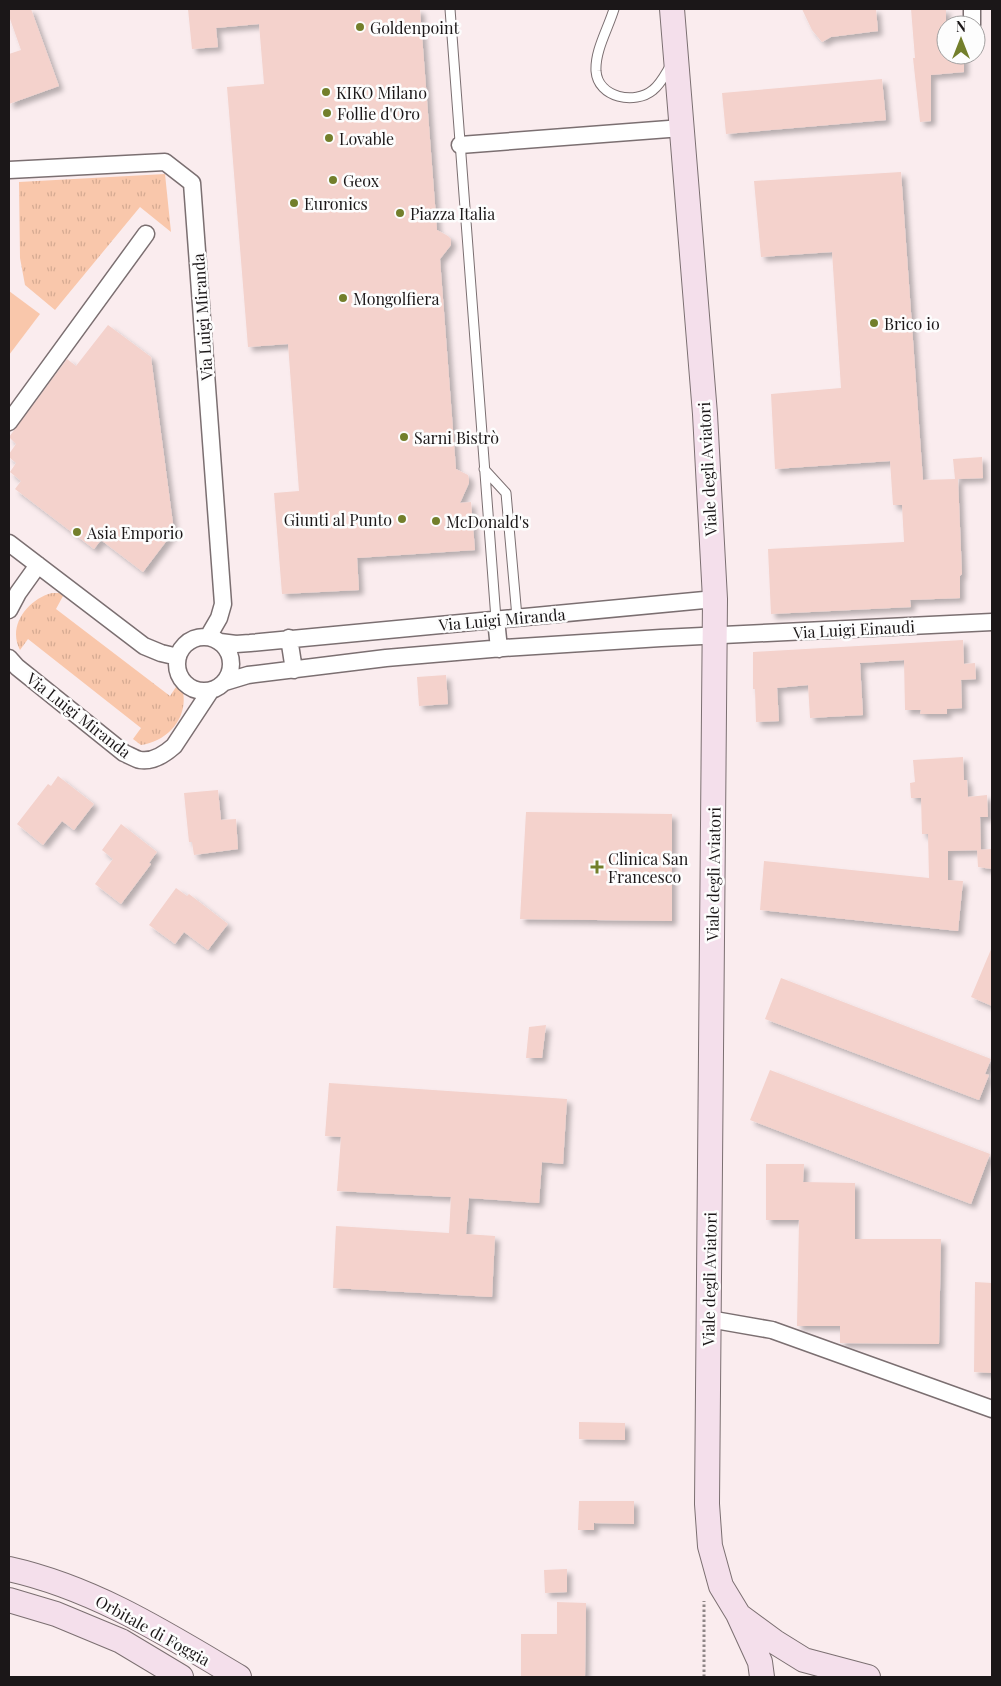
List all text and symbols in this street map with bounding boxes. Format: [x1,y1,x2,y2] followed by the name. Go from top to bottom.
[936,15,986,65] north arrow
[370,17,460,38] place label: Goldenpoint
[956,17,966,36] text: N
[354,21,366,33] marker: Goldenpoint
[336,82,427,103] place label: KIKO Milano
[320,86,332,98] marker: KIKO Milano
[337,103,420,124] place label: Follie d'Oro
[321,107,333,119] marker: Follie d'Oro
[339,128,394,149] place label: Lovable
[323,132,335,144] marker: Lovable
[343,170,380,191] place label: Geox
[327,174,339,186] marker: Geox
[304,193,368,214] place label: Euronics
[288,197,300,209] marker: Euronics
[410,203,495,224] place label: Piazza Italia
[394,207,406,219] marker: Piazza Italia
[187,253,217,382] street label: Via Luigi Miranda
[353,288,439,309] place label: Mongolfiera
[337,292,349,304] marker: Mongolfiera
[884,313,940,334] place label: Brico io
[868,317,880,329] marker: Brico io
[693,401,721,538] street label: Viale degli Aviatori
[414,427,499,448] place label: Sarni Bistrò
[398,431,410,443] marker: Sarni Bistrò
[284,509,392,530] place label: Giunti al Punto
[446,511,529,532] place label: McDonald's
[396,513,408,525] marker: Giunti al Punto
[430,515,442,527] marker: McDonald's
[86,522,184,543] place label: Asia Emporio
[71,526,83,538] marker: Asia Emporio
[437,603,566,635] street label: Via Luigi Miranda
[792,615,916,643] street label: Via Luigi Einaudi
[22,667,136,762] street label: Via Luigi Miranda
[701,806,725,942] street label: Viale degli Aviatori
[608,848,689,887] place label: Clinica San Francesco
[590,860,604,874] marker: Clinica San Francesco
[697,1211,721,1347] street label: Viale degli Aviatori
[92,1590,214,1670] street label: Orbitale di Foggia

